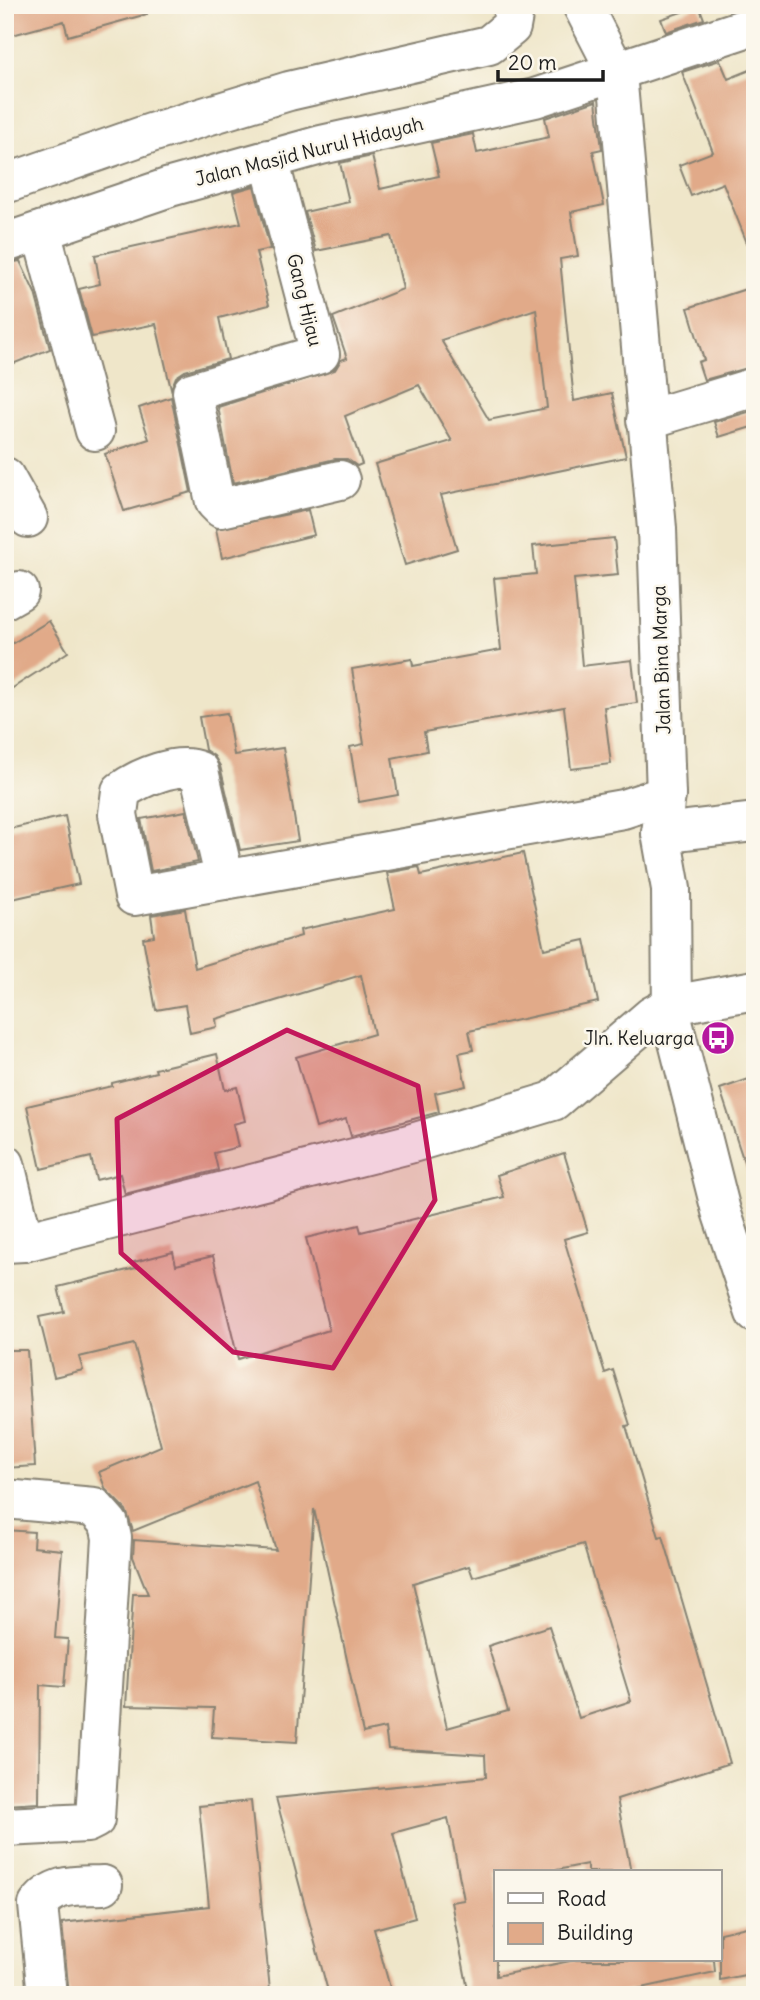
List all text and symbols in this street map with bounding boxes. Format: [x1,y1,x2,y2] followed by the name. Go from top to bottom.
[498,38,602,82] scale bar
[508,49,557,76] text: 20 m
[192,111,426,191] street label: Jalan Masjid Nurul Hidayah
[282,251,328,349] street label: Gang Hijau
[646,585,676,735] street label: Jalan Bina Marga
[699,1019,737,1057] bus stop icon: Jln. Keluarga
[584,1026,694,1050] place label: Jln. Keluarga
[494,1870,722,1962] legend
[557,1885,606,1912] text: Road
[557,1919,633,1946] text: Building

